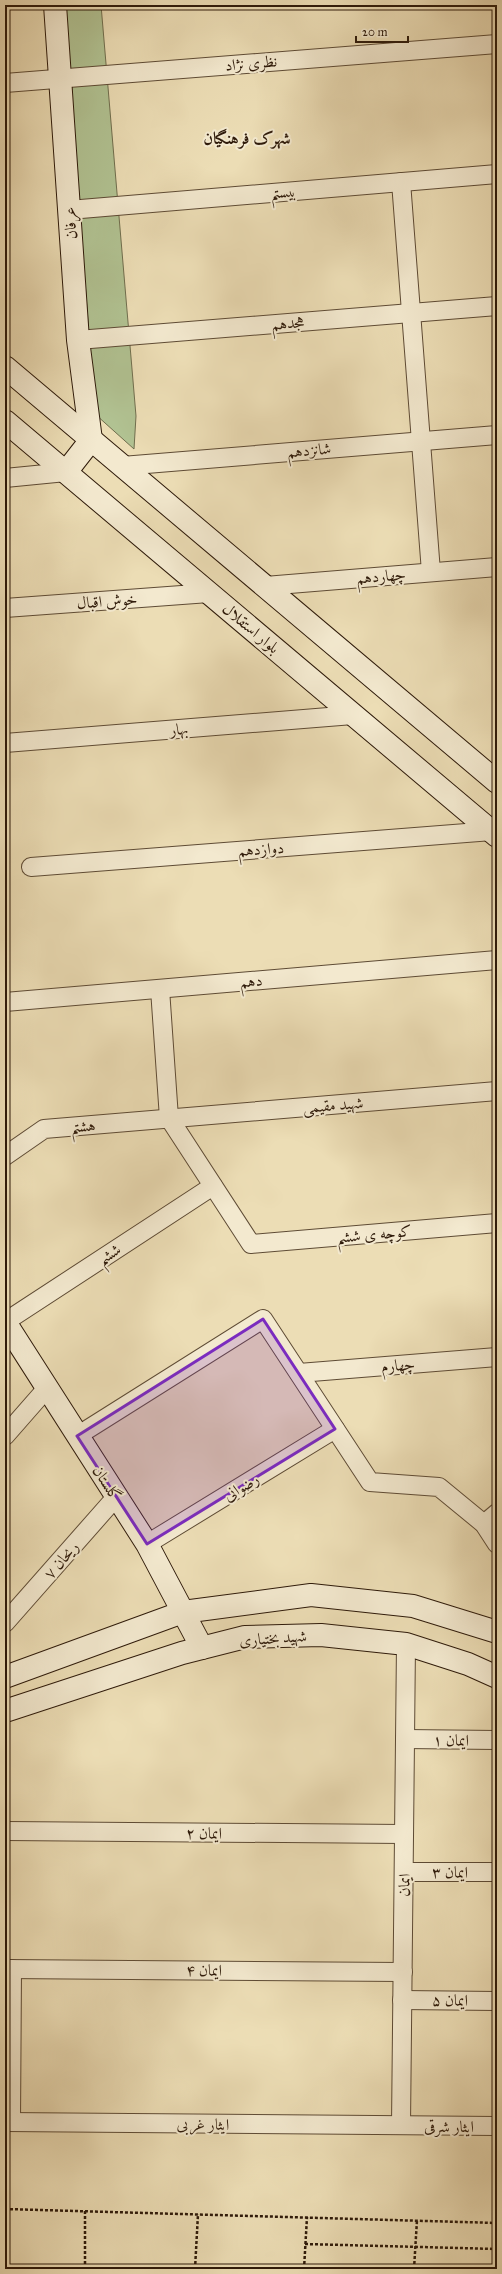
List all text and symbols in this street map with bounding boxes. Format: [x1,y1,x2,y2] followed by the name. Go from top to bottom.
[356,18,408,44] scale bar
[362,25,388,39] text: 20 m
[224,51,278,76] street label: نظری نژاد
[203,128,291,150] district label: شهرک فرهنگیان
[269,181,297,210] street label: بیستم
[59,206,83,240] street label: عرفان
[270,312,306,340] street label: هجدهم
[286,439,332,467] street label: شانزدهم
[355,564,407,594] street label: چهاردهم
[76,589,138,614] street label: خوش اقبال
[219,599,283,657] street label: بلوار استقلال
[167,719,189,740] street label: بهار
[237,838,285,866] street label: دوازدهم
[239,971,264,997] street label: دهم
[302,1093,364,1119] street label: شهید مقیمی
[70,1115,97,1144] street label: هشتم
[336,1221,413,1254] street label: کوچه ی ششم
[94,1239,128,1274] street label: ششم
[380,1354,416,1381] street label: چهارم
[89,1462,125,1504] street label: گلستان
[220,1469,263,1506] street label: رضوانی
[40,1537,82,1583] street label: ریحان ۷
[238,1626,308,1651] street label: شهید بختیاری
[433,1730,469,1750] street label: ایمان ۱
[186,1823,222,1843] street label: ایمان ۲
[432,1862,468,1882] street label: ایمان ۳
[394,1873,414,1897] street label: ایمان
[186,1960,222,1980] street label: ایمان ۴
[432,1990,468,2010] street label: ایمان ۵
[176,2114,230,2136] street label: ایثار غربی
[424,2117,474,2137] street label: ایثار شرقی

